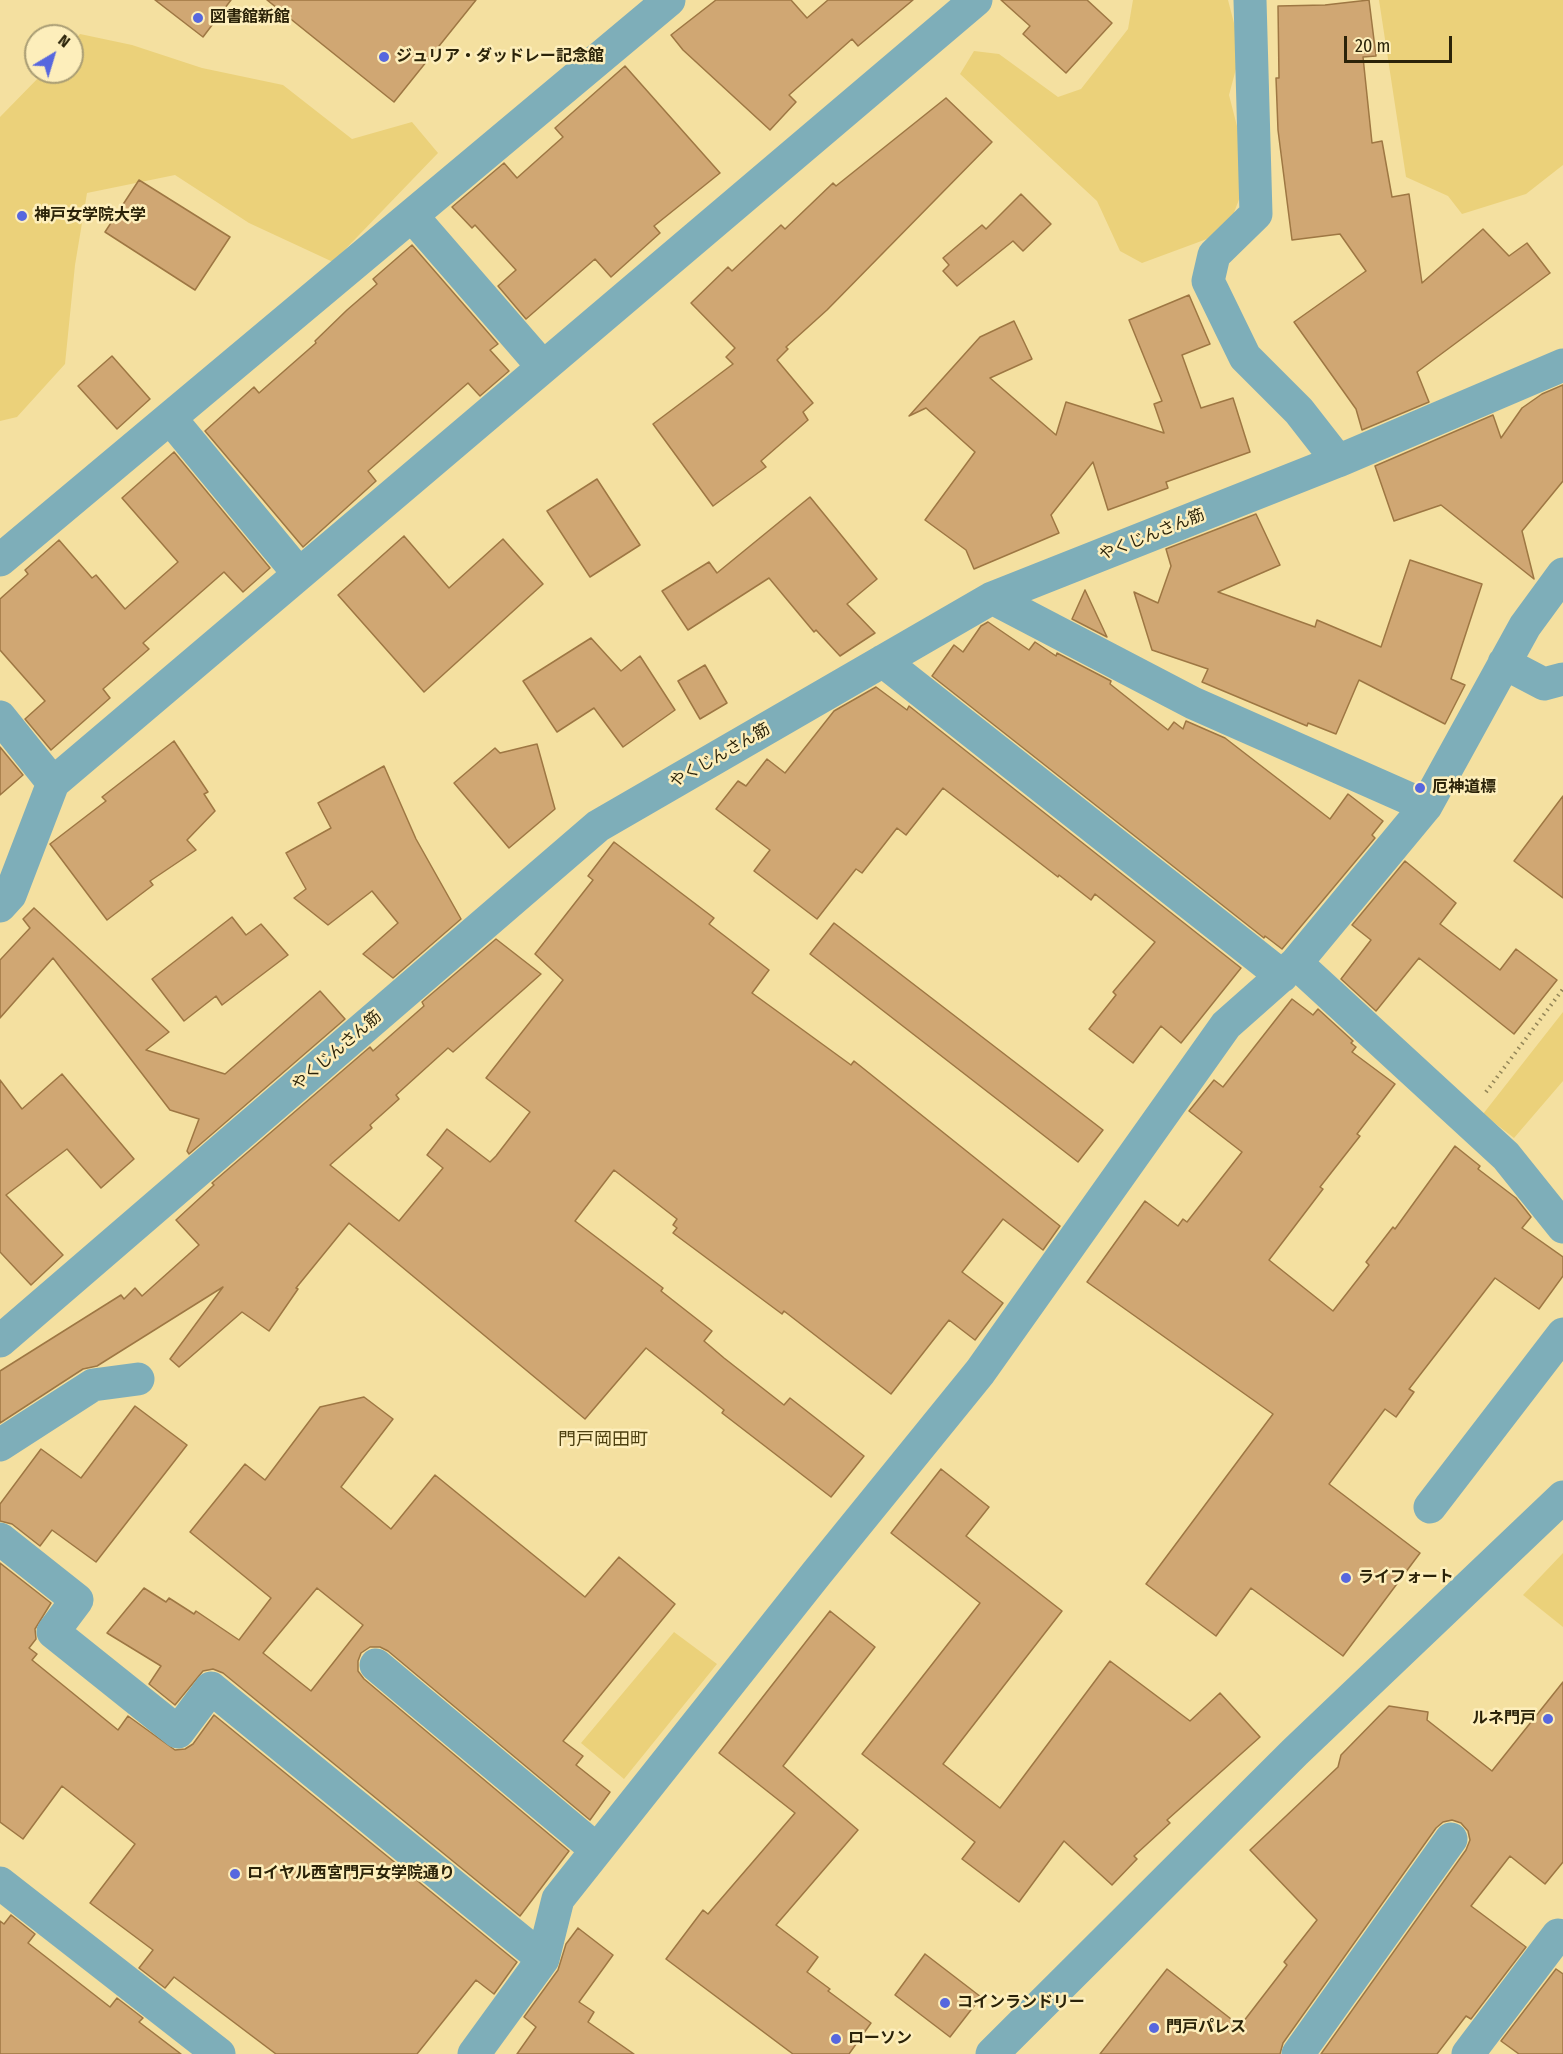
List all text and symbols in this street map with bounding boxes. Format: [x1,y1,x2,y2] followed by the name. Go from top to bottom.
[210,8,290,28] place label: 図書館新館
[191,11,205,25] marker: 図書館新館
[24,24,84,84] north arrow
[1347,24,1455,62] scale bar
[55,31,74,51] text: N
[1355,35,1390,57] text: 20 m
[396,47,604,67] place label: ジュリア・ダッドレー記念館
[377,50,391,64] marker: ジュリア・ダッドレー記念館
[34,206,146,226] place label: 神戸女学院大学
[15,209,29,223] marker: 神戸女学院大学
[1096,505,1208,565] street label: やくじんさん筋
[667,720,773,792] street label: やくじんさん筋
[1432,778,1496,798] place label: 厄神道標
[1413,781,1427,795] marker: 厄神道標
[288,1007,386,1095] street label: やくじんさん筋
[558,1429,648,1451] district label: 門戸岡田町
[1358,1568,1454,1588] place label: ライフォート
[1339,1571,1353,1585] marker: ライフォート
[1472,1709,1536,1729] place label: ルネ門戸
[1541,1712,1555,1726] marker: ルネ門戸
[247,1864,455,1884] place label: ロイヤル西宮門戸女学院通り
[228,1867,242,1881] marker: ロイヤル西宮門戸女学院通り
[957,1993,1085,2013] place label: コインランドリー
[938,1996,952,2010] marker: コインランドリー
[1166,2018,1246,2038] place label: 門戸パレス
[1147,2021,1161,2035] marker: 門戸パレス
[848,2029,912,2049] place label: ローソン
[829,2032,843,2046] marker: ローソン

